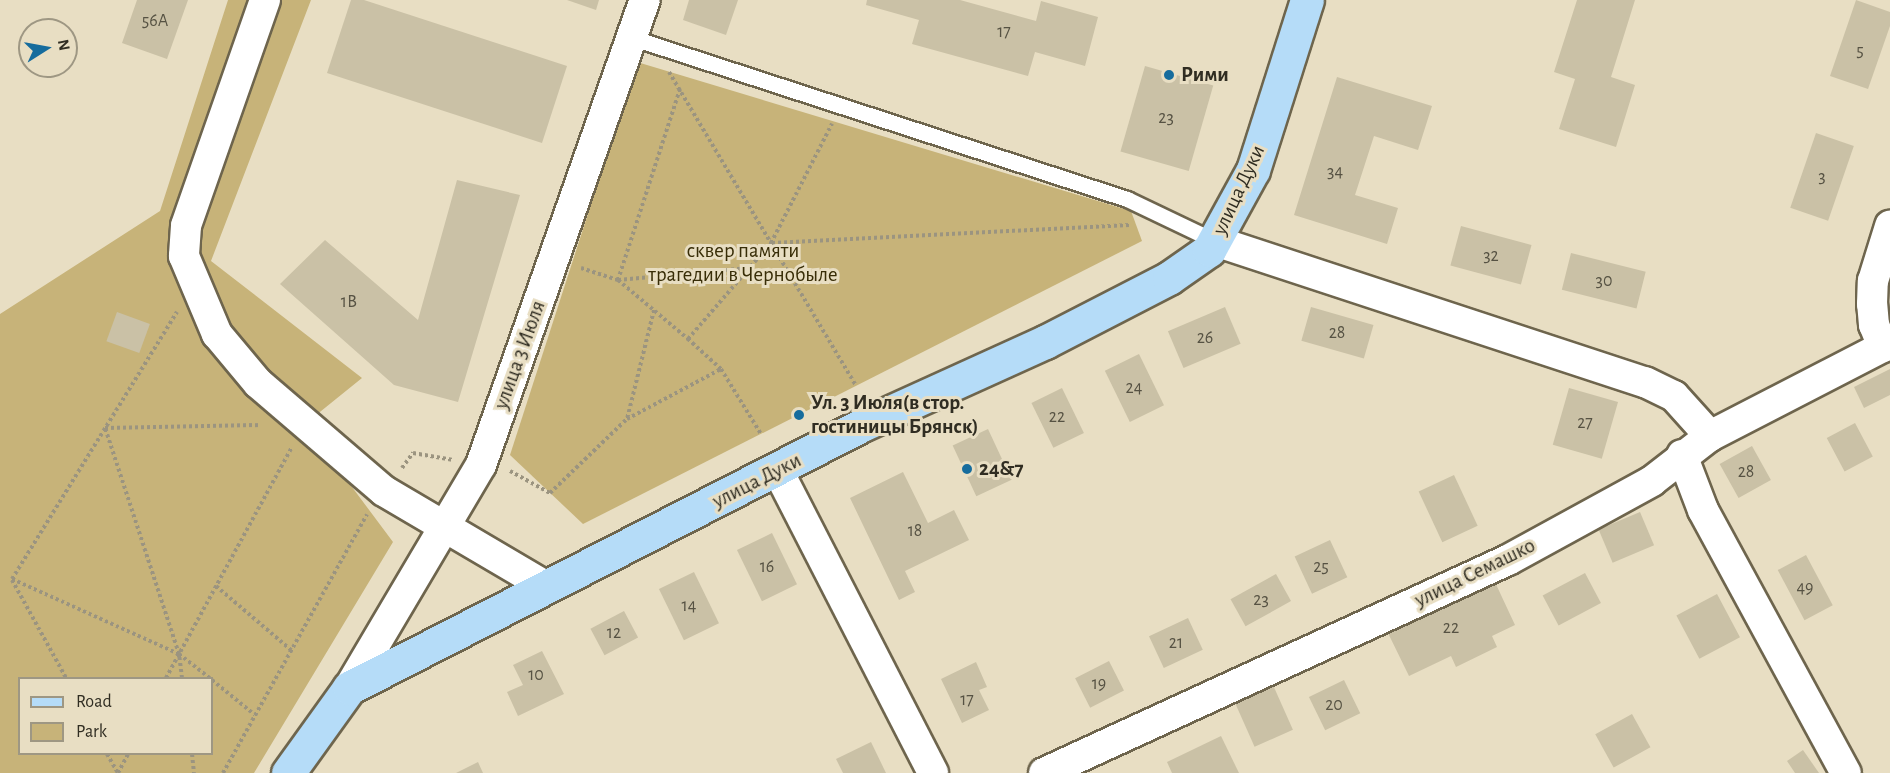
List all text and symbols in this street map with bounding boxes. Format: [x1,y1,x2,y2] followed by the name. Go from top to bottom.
[142,10,168,32] house number: 56А
[18,18,78,78] north arrow
[997,21,1011,43] house number: 17
[55,38,73,52] text: N
[1856,40,1864,62] house number: 5
[1181,62,1229,88] place label: Рими
[1162,68,1176,82] marker: Рими
[1158,107,1174,129] house number: 23
[1207,141,1271,239] street label: улица Дуки
[1327,161,1343,183] house number: 34
[1818,166,1826,188] house number: 3
[648,238,838,288] park label: сквер памяти трагедии в Чернобыле
[1483,245,1499,267] house number: 32
[1596,270,1612,292] house number: 30
[341,291,357,313] house number: 1В
[489,297,551,413] street label: улица 3 Июля
[1329,322,1345,344] house number: 28
[1197,327,1213,349] house number: 26
[1126,377,1142,399] house number: 24
[811,390,979,440] place label: Ул. 3 Июля(в стор. гостиницы Брянск)
[1049,406,1065,428] house number: 22
[792,408,806,422] marker: Ул. 3 Июля(в стор. гостиницы Брянск)
[1577,412,1593,434] house number: 27
[708,448,806,514] street label: улица Дуки
[979,456,1023,482] place label: 24&7
[1738,461,1754,483] house number: 28
[960,462,974,476] marker: 24&7
[908,520,922,542] house number: 18
[1411,533,1539,613] street label: улица Семашко
[760,556,774,578] house number: 16
[1313,556,1329,578] house number: 25
[1796,577,1814,599] house number: 49
[1253,589,1269,611] house number: 23
[682,595,696,617] house number: 14
[1443,617,1459,639] house number: 22
[607,622,621,644] house number: 12
[1169,632,1183,654] house number: 21
[528,664,544,686] house number: 10
[1092,673,1106,695] house number: 19
[18,677,213,755] legend
[960,689,974,711] house number: 17
[76,693,112,711] text: Road
[1325,694,1343,716] house number: 20
[76,723,107,741] text: Park

